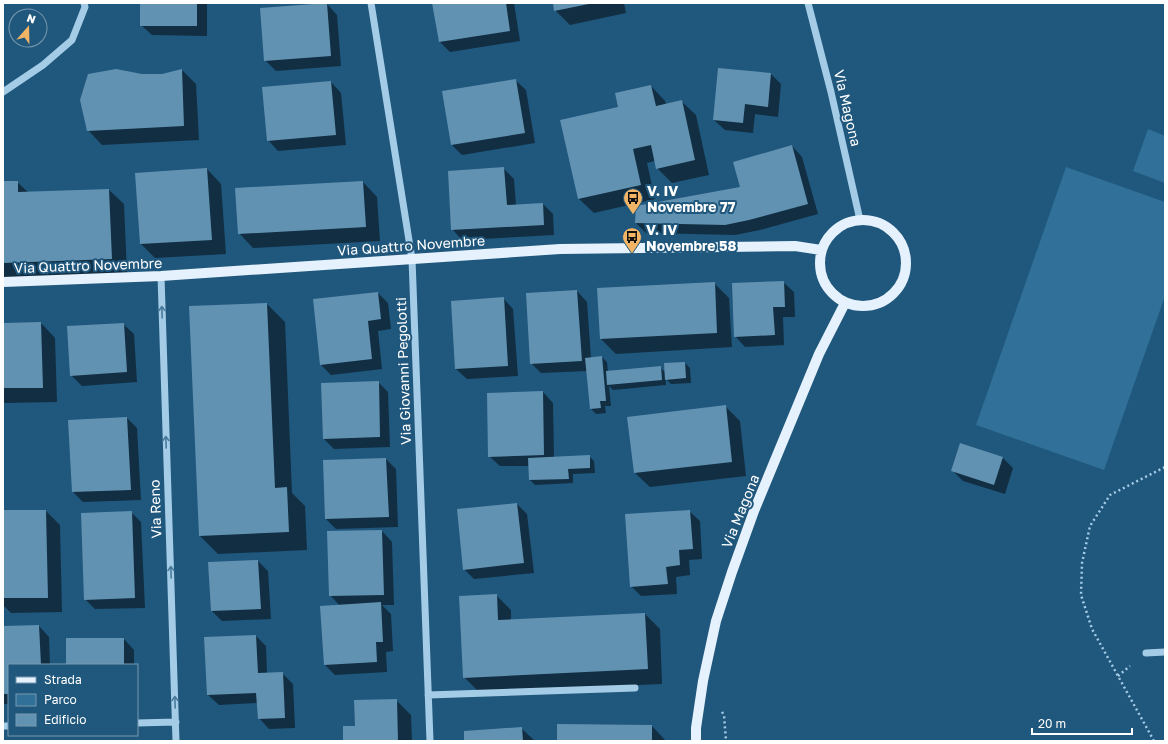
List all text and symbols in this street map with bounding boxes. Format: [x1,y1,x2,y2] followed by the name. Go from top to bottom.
[8,8,48,48] north arrow
[25,11,38,26] text: N
[831,68,865,148] street label: Via Magona
[647,182,736,215] place label: V. IV Novembre 77
[622,187,644,215] bus stop icon: V. IV Novembre 77
[646,221,737,254] place label: V. IV Novembre 58
[621,226,643,254] bus stop icon: V. IV Novembre 58
[336,231,486,259] street label: Via Quattro Novembre
[14,254,162,276] street label: Via Quattro Novembre
[392,297,414,445] street label: Via Giovanni Pegolotti
[158,306,166,319] one-way arrow
[162,436,170,449] one-way arrow
[718,472,762,550] street label: Via Magona
[145,479,165,539] street label: Via Reno
[167,566,174,579] one-way arrow
[8,664,138,736] legend
[44,672,82,687] text: Strada
[44,692,77,707] text: Parco
[171,696,179,709] one-way arrow
[1032,710,1132,736] scale bar
[44,712,86,727] text: Edificio
[1038,716,1066,731] text: 20 m

